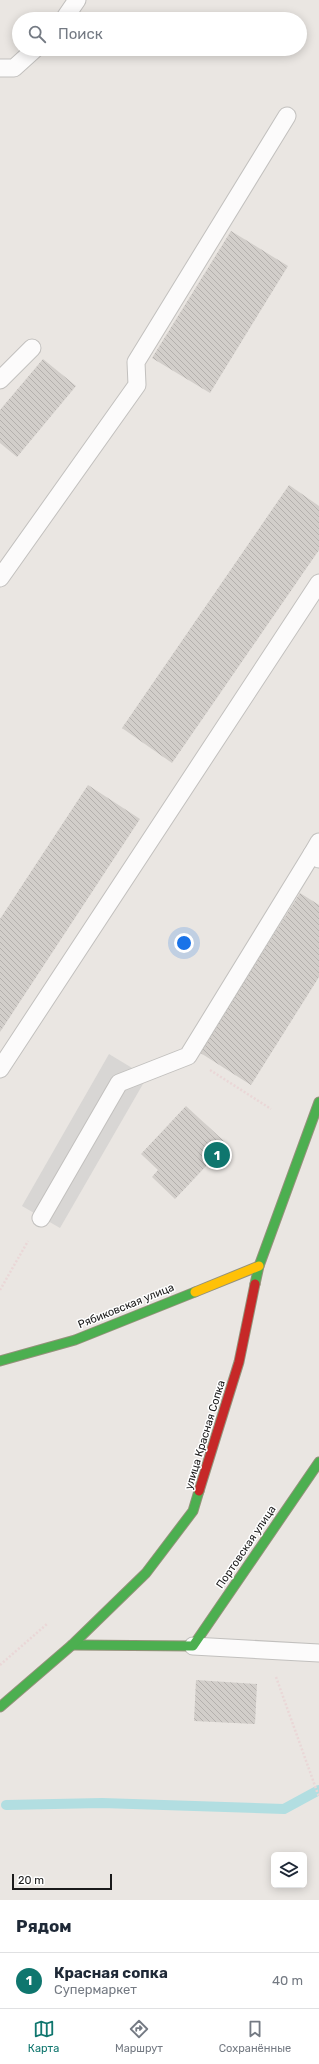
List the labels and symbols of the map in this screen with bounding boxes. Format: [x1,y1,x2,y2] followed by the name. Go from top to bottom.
[174,933,194,953] your location
[204,1140,230,1170] pin: 1
[76,1281,176,1331] street label: Рябиковская улица
[182,1379,228,1491] street label: улица Красная Сопка
[213,1503,279,1591] street label: Портовская улица
[12,1872,112,1891] scale bar

